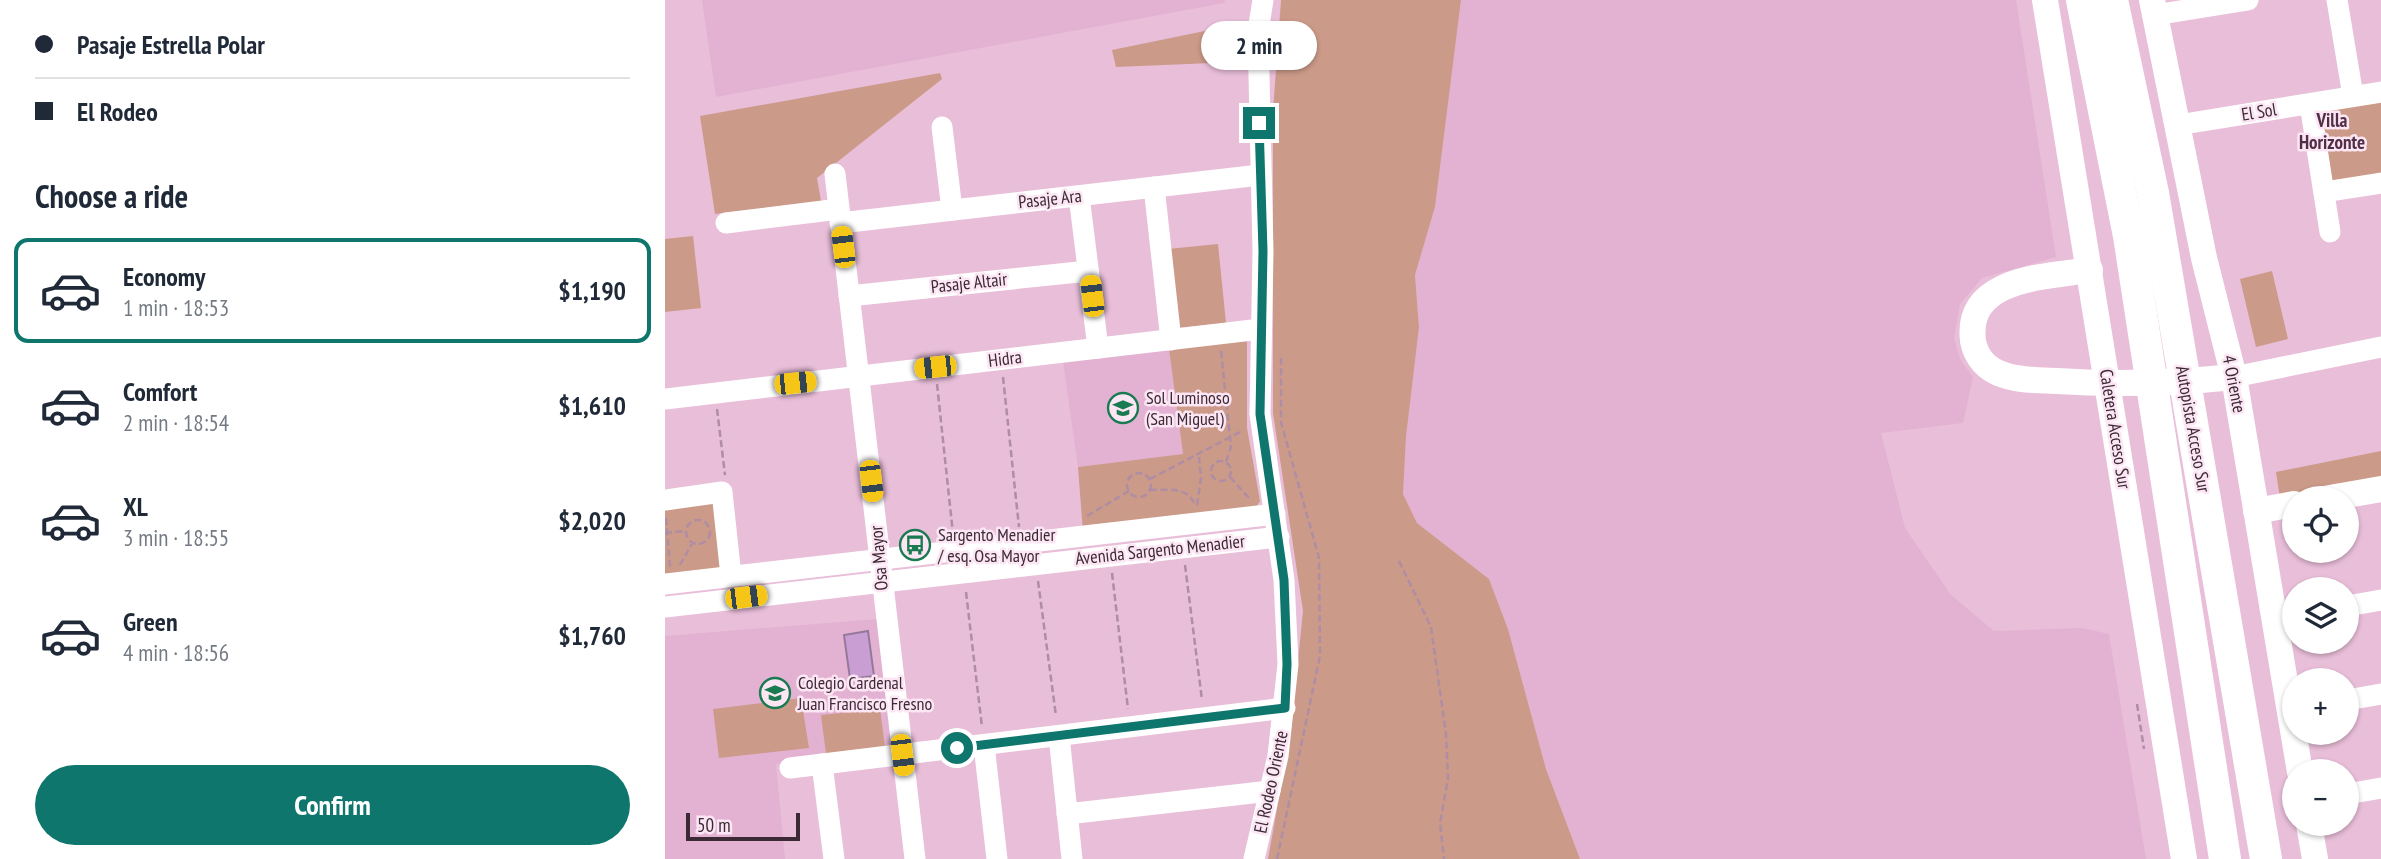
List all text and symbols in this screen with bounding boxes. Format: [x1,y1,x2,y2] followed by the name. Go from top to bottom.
[1201,22,1317,71] callout: 2 min
[77,28,265,61] text: Pasaje Estrella Polar
[1236,31,1282,60] text: 2 min
[77,95,158,128] text: El Rodeo
[2240,97,2279,126] street label: El Sol
[1243,107,1275,139] route end
[2299,108,2365,154] district label: Villa Horizonte
[35,175,188,217] text: Choose a ride
[1017,184,1083,213] street label: Pasaje Ara
[831,225,856,269] car
[39,259,102,322] icon: car
[123,260,205,293] text: Economy
[930,267,1008,298] street label: Pasaje Altair
[558,274,626,307] text: $1,190
[1080,274,1105,318] car
[123,293,229,322] text: 1 min · 18:53
[987,345,1023,372] street label: Hidra
[2218,353,2251,415] street label: 4 Oriente
[914,354,957,380] car
[2171,364,2216,494] street label: Autopista Acceso Sur
[2095,368,2136,490] street label: Caletera Acceso Sur
[774,370,817,396] car
[39,374,102,437] icon: car
[123,375,197,408] text: Comfort
[1146,386,1230,430] place label: Sol Luminoso (San Miguel)
[558,389,626,422] text: $1,610
[1106,391,1140,425] school or university icon: Sol Luminoso (San Miguel)
[123,408,229,437] text: 2 min · 18:54
[859,459,884,503] car
[2282,486,2359,836] map controls
[2282,486,2359,563] button: locate
[39,489,102,552] icon: car
[123,490,148,523] text: XL
[558,504,626,537] text: $2,020
[123,523,229,552] text: 3 min · 18:55
[937,523,1055,567] place label: Sargento Menadier / esq. Osa Mayor
[864,525,893,591] street label: Osa Mayor
[898,528,932,562] bus stop icon: Sargento Menadier / esq. Osa Mayor
[1074,529,1246,570] street label: Avenida Sargento Menadier
[2282,577,2359,654] button: layers
[724,584,769,610] car
[39,604,102,667] icon: car
[123,605,178,638] text: Green
[558,619,626,652] text: $1,760
[123,638,229,667] text: 4 min · 18:56
[2282,668,2359,745] button: +
[797,671,932,715] place label: Colegio Cardenal Juan Francisco Fresno
[758,676,792,710] school or university icon: Colegio Cardenal Juan Francisco Fresno
[1248,728,1293,835] street label: El Rodeo Oriente
[941,732,973,764] route start
[890,733,915,777] car
[2282,759,2359,836] button: −
[35,765,630,845] button: Confirm
[686,810,800,842] scale bar
[697,813,731,837] text: 50 m

